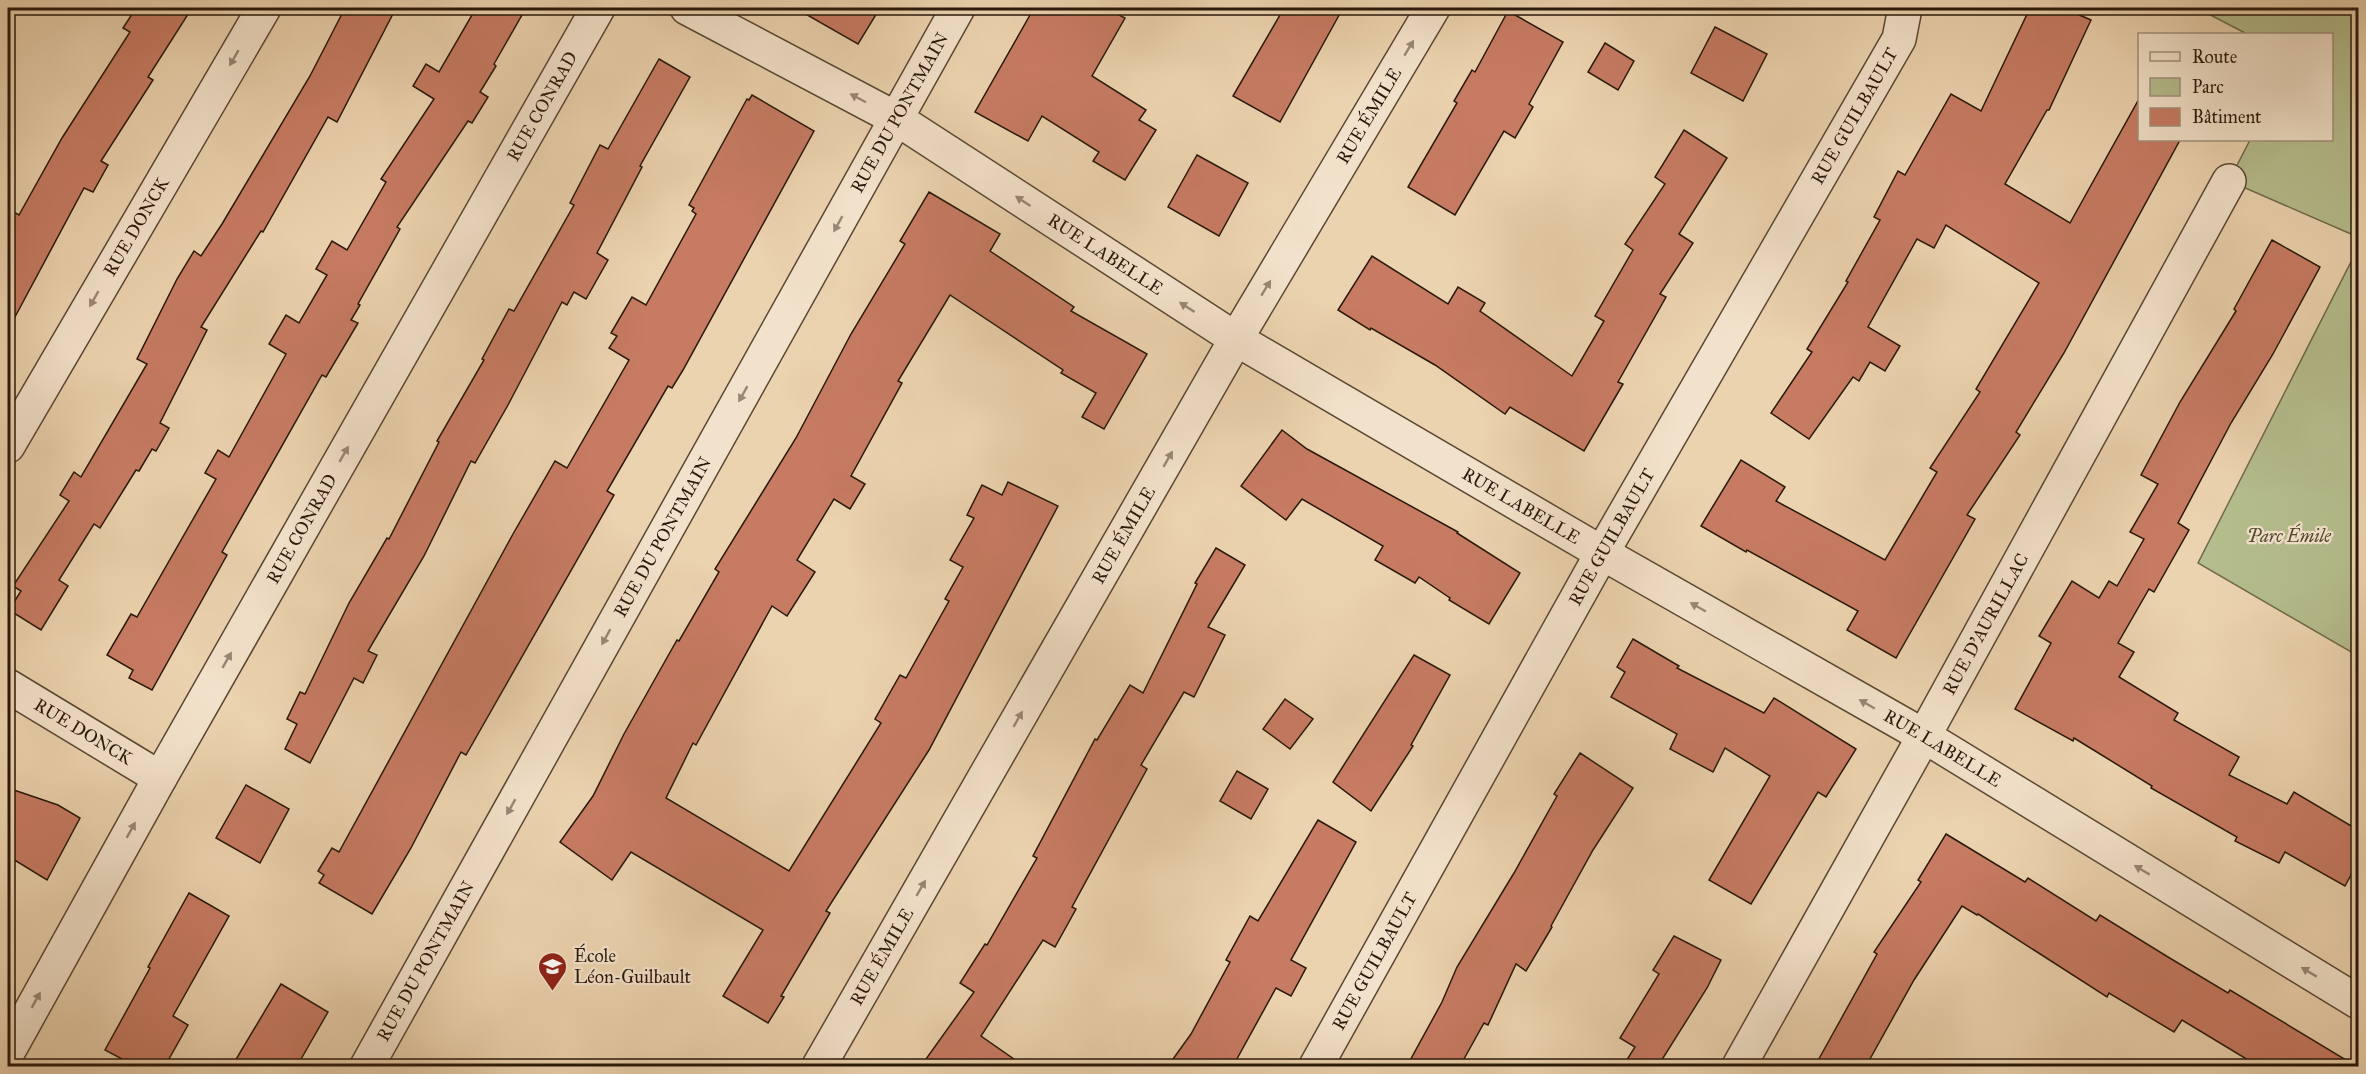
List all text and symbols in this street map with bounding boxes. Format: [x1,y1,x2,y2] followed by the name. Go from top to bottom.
[846,29,953,197] street label: RUE DU PONTMAIN
[2138,33,2333,141] legend
[1403,40,1414,56] one-way arrow
[1806,44,1903,188] street label: RUE GUILBAULT
[2192,46,2237,68] text: Route
[502,47,582,165] street label: RUE CONRAD
[229,50,240,66] one-way arrow
[1332,63,1406,168] street label: RUE ÉMILE
[2192,76,2224,98] text: Parc
[849,93,866,103] one-way arrow
[2192,106,2262,128] text: Bâtiment
[99,172,174,280] street label: RUE DONCK
[1016,195,1032,207] one-way arrow
[1044,209,1167,300] street label: RUE LABELLE
[833,216,843,233] one-way arrow
[1261,280,1272,296] one-way arrow
[88,291,99,307] one-way arrow
[1179,302,1195,313] one-way arrow
[738,386,748,403] one-way arrow
[339,445,349,462] one-way arrow
[1162,451,1173,467] one-way arrow
[609,453,716,621] street label: RUE DU PONTMAIN
[1458,463,1584,549] street label: RUE LABELLE
[1564,465,1659,609] street label: RUE GUILBAULT
[262,470,342,588] street label: RUE CONRAD
[1087,483,1160,588] street label: RUE ÉMILE
[2247,523,2332,547] park label: Parc Émile
[1938,550,2033,699] street label: RUE D'AURILLAC
[1690,602,1706,613] one-way arrow
[601,629,611,646] one-way arrow
[222,651,232,668] one-way arrow
[30,693,137,770] street label: RUE DONCK
[1859,699,1876,709] one-way arrow
[1880,704,2005,792] street label: RUE LABELLE
[1013,710,1023,727] one-way arrow
[506,799,516,816] one-way arrow
[126,821,136,838] one-way arrow
[2134,864,2150,875] one-way arrow
[372,877,479,1045] street label: RUE DU PONTMAIN
[916,879,926,896] one-way arrow
[1327,889,1422,1034] street label: RUE GUILBAULT
[845,904,918,1009] street label: RUE ÉMILE
[574,943,691,988] place label: École Léon-Guilbault
[537,950,569,992] school or university icon: École Léon-Guilbault
[2301,966,2317,977] one-way arrow
[31,992,41,1009] one-way arrow

